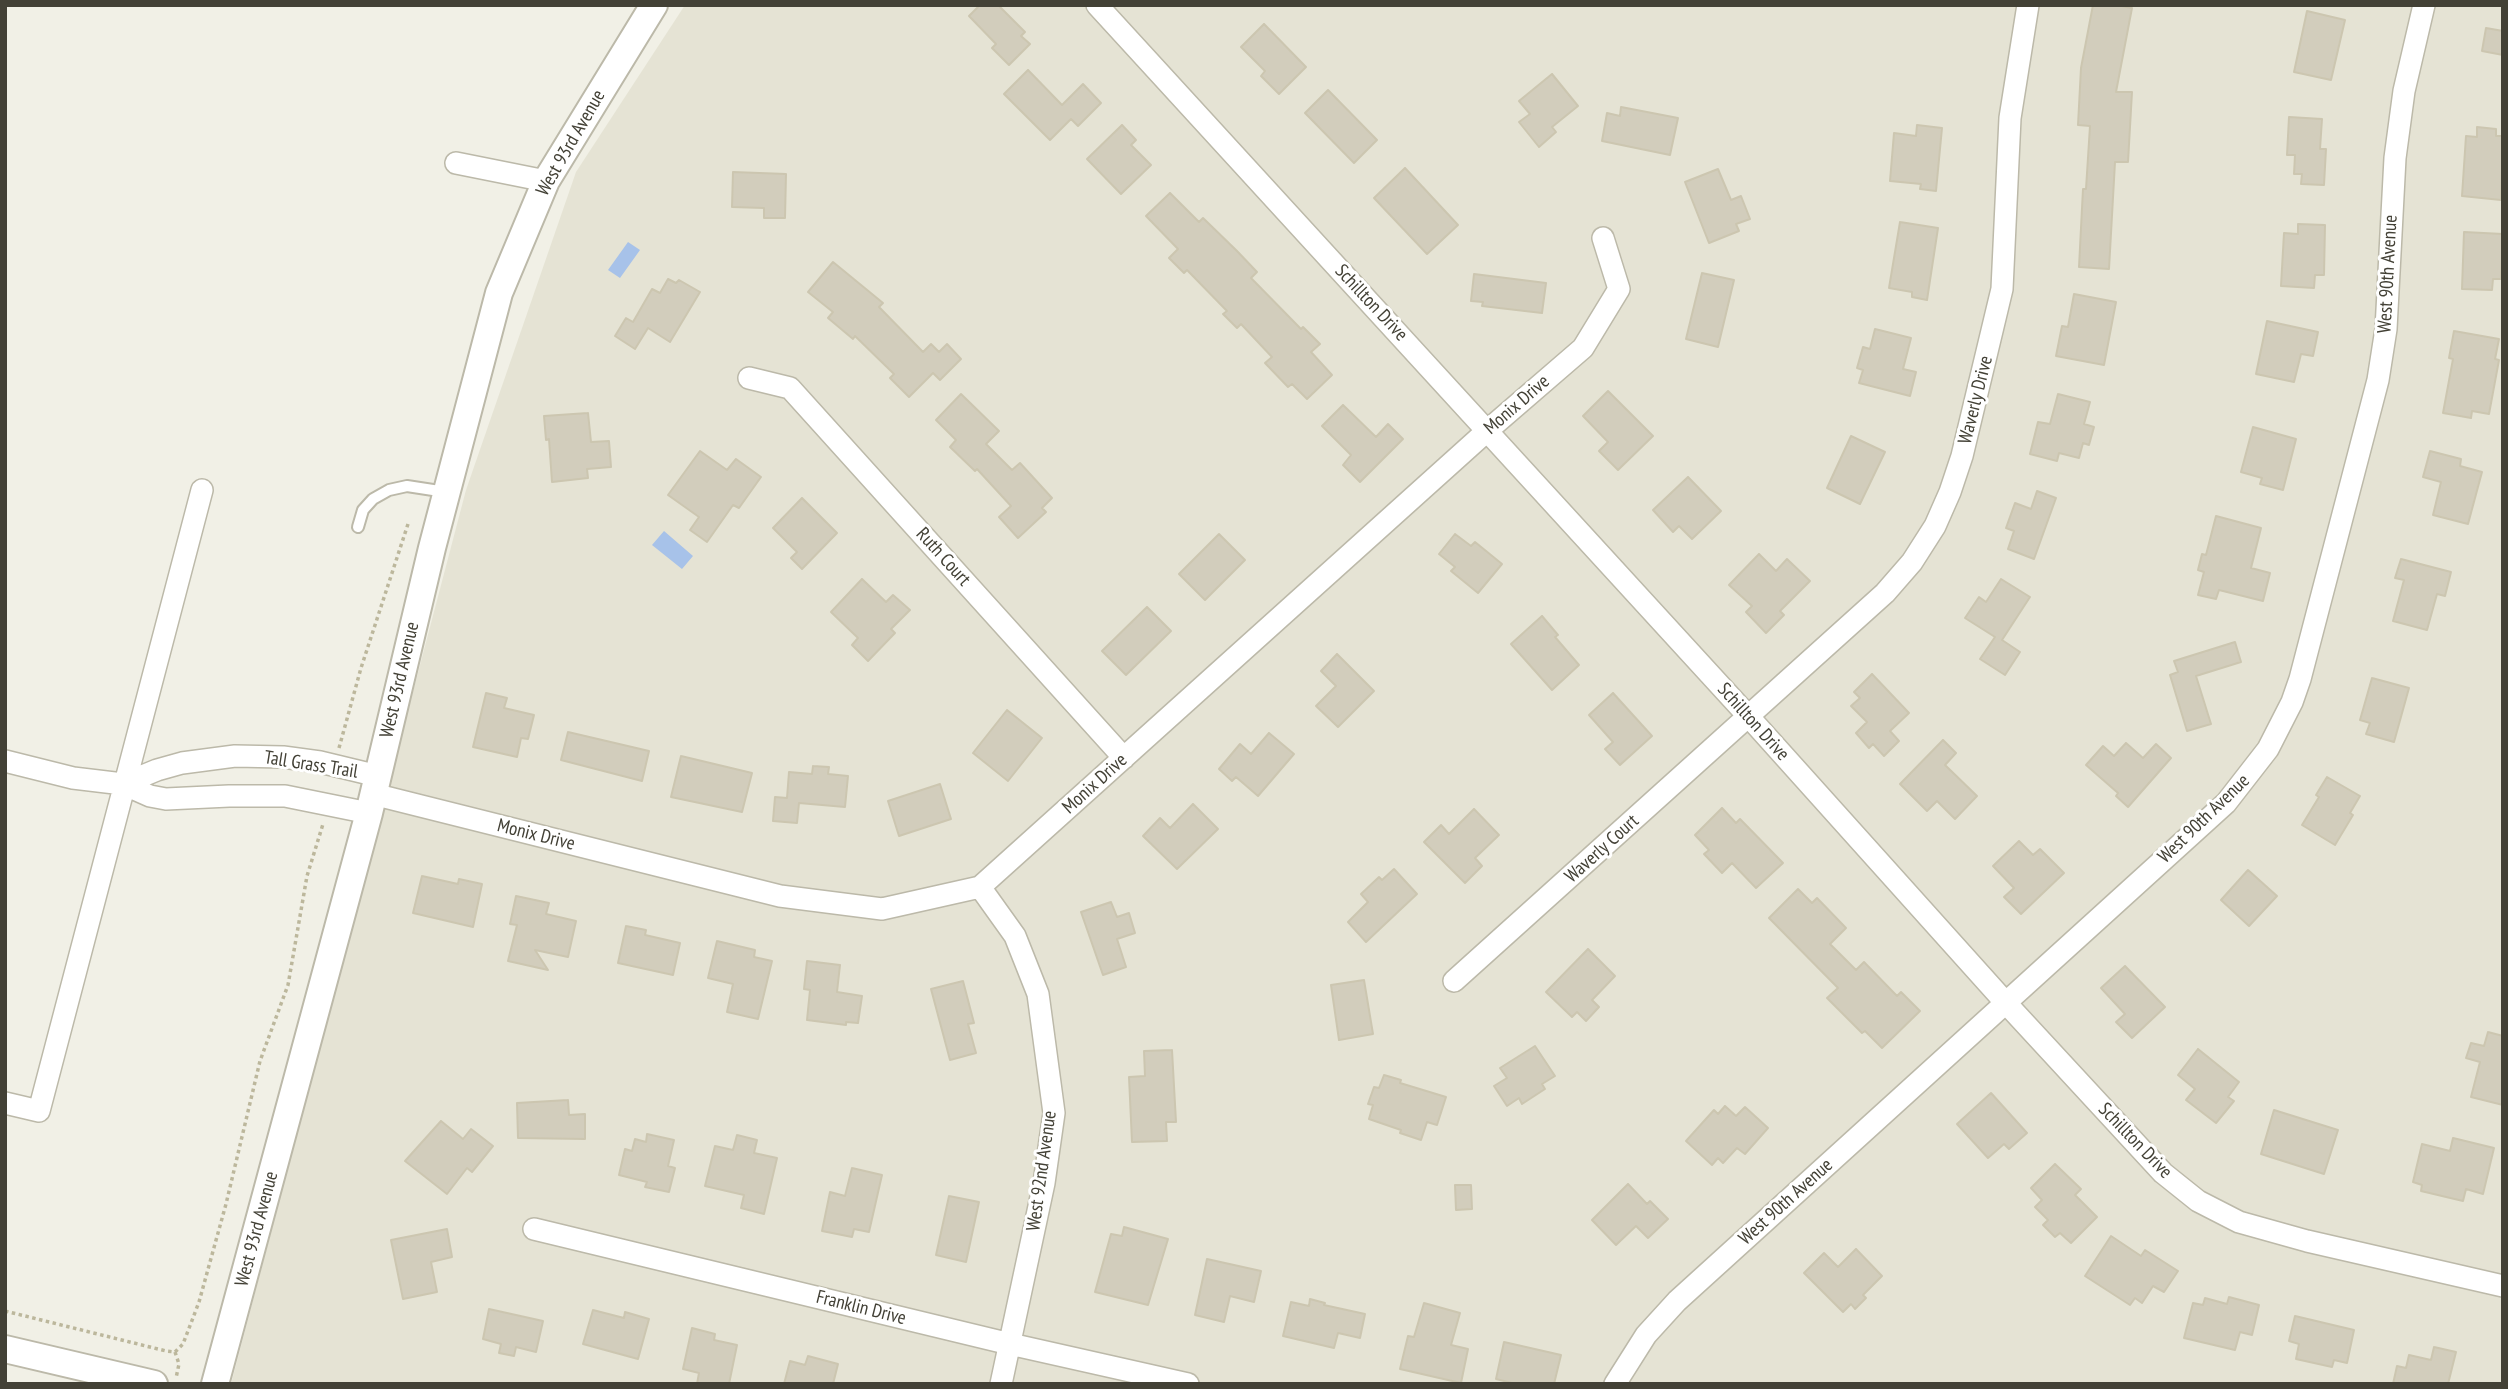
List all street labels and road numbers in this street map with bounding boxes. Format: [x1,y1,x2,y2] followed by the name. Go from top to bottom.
[532,86,610,200] street label: West 93rd Avenue
[2374,214,2402,334] street label: West 90th Avenue
[1330,260,1412,346] street label: Schillton Drive
[1954,353,1998,447] street label: Waverly Drive
[1480,370,1554,440] street label: Monix Drive
[911,523,975,591] street label: Ruth Court
[376,620,424,740] street label: West 93rd Avenue
[1712,679,1794,765] street label: Schillton Drive
[262,746,360,784] street label: Tall Grass Trail
[1058,749,1132,819] street label: Monix Drive
[2154,770,2254,868] street label: West 90th Avenue
[1560,810,1644,888] street label: Waverly Court
[495,814,577,856] street label: Monix Drive
[2093,1098,2177,1184] street label: Schillton Drive
[1022,1109,1062,1233] street label: West 92nd Avenue
[1734,1154,1838,1250] street label: West 90th Avenue
[231,1169,283,1289] street label: West 93rd Avenue
[814,1286,908,1330] street label: Franklin Drive

